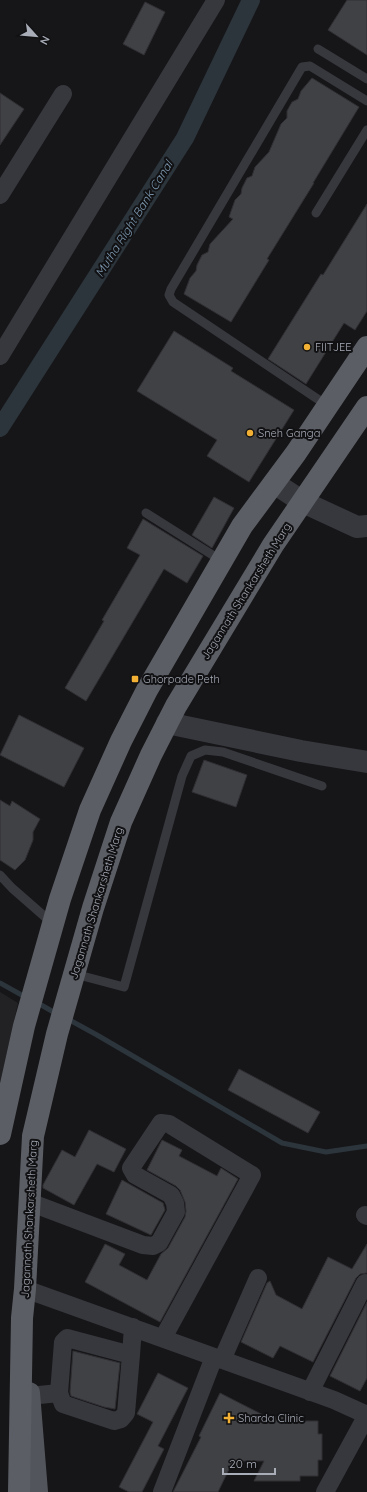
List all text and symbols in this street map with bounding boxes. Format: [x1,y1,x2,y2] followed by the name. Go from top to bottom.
[16,16,56,56] north arrow
[37,34,53,47] text: N
[92,157,176,280] water label: Mutha Right Bank Canal
[315,340,351,354] place label: FIITJEE
[302,342,312,352] marker: FIITJEE
[258,426,320,440] place label: Sneh Ganga
[245,428,255,438] marker: Sneh Ganga
[198,520,294,662] street label: Jagannath Shankarsheth Marg
[143,672,220,686] place label: Ghorpade Peth
[130,674,140,684] marker: Ghorpade Peth
[66,825,126,981] street label: Jagannath Shankarsheth Marg
[18,1140,40,1298] street label: Jagannath Shankarsheth Marg
[238,1411,304,1425] place label: Sharda Clinic
[223,1412,235,1424] marker: Sharda Clinic
[223,1450,275,1476] scale bar
[229,1456,257,1471] text: 20 m

